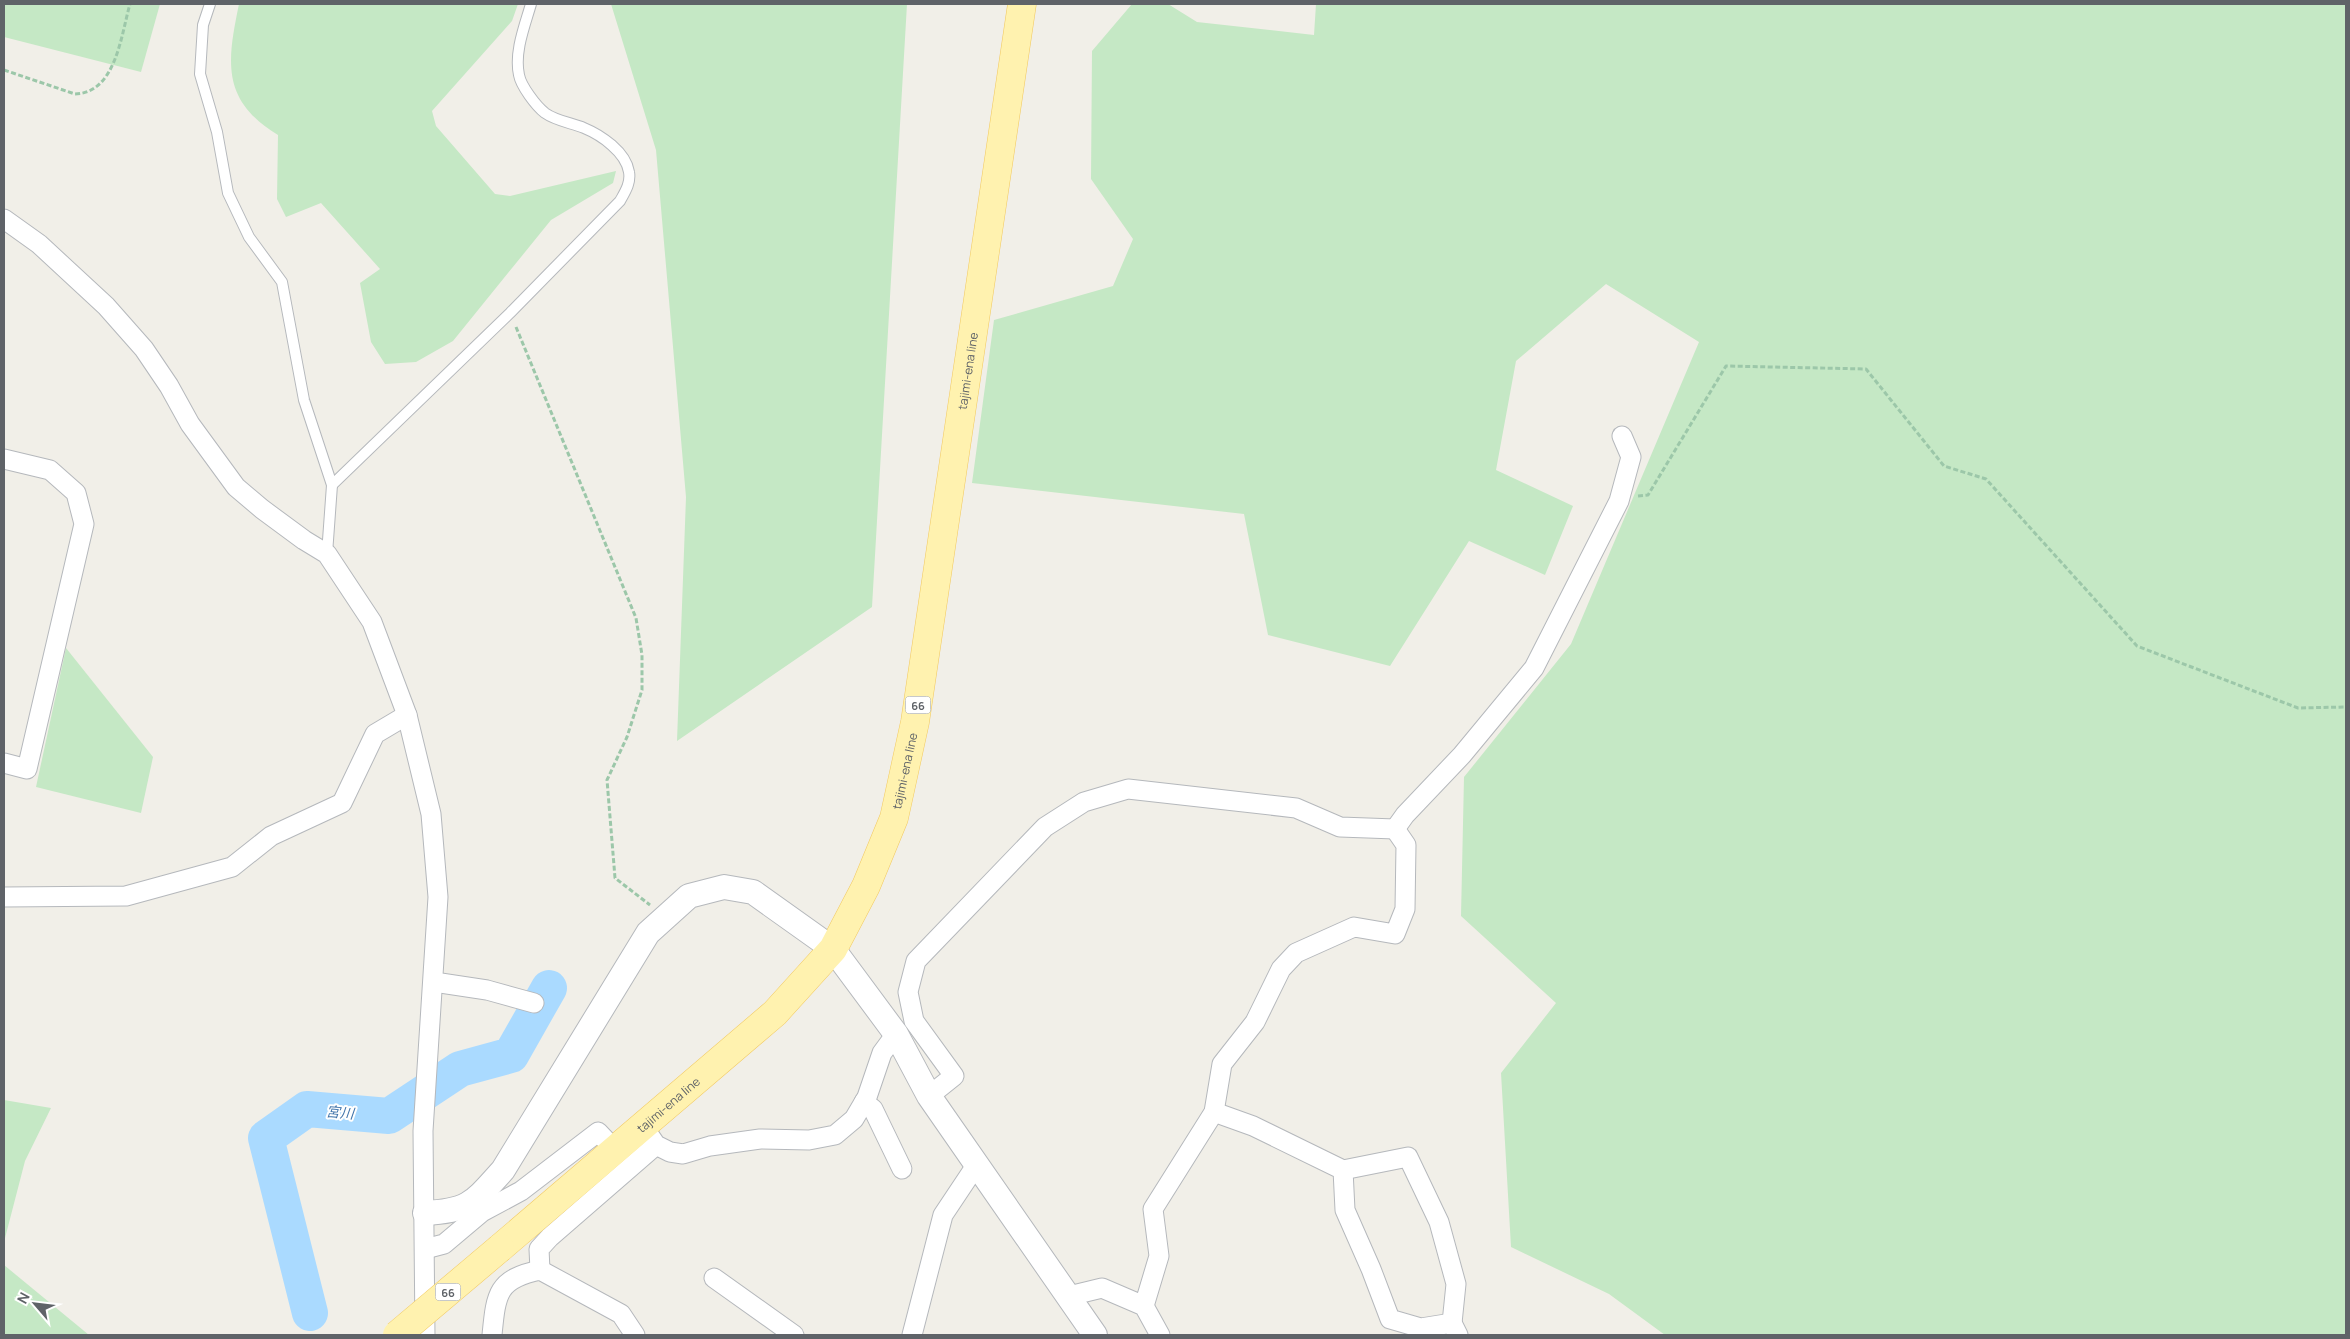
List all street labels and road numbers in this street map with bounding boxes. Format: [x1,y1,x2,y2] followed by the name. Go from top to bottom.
[953,331,981,411] street label: tajimi-ena line
[906,696,930,714] road number: 66
[888,731,921,811] street label: tajimi-ena line
[633,1073,703,1136] street label: tajimi-ena line
[436,1284,460,1300] road number: 66

